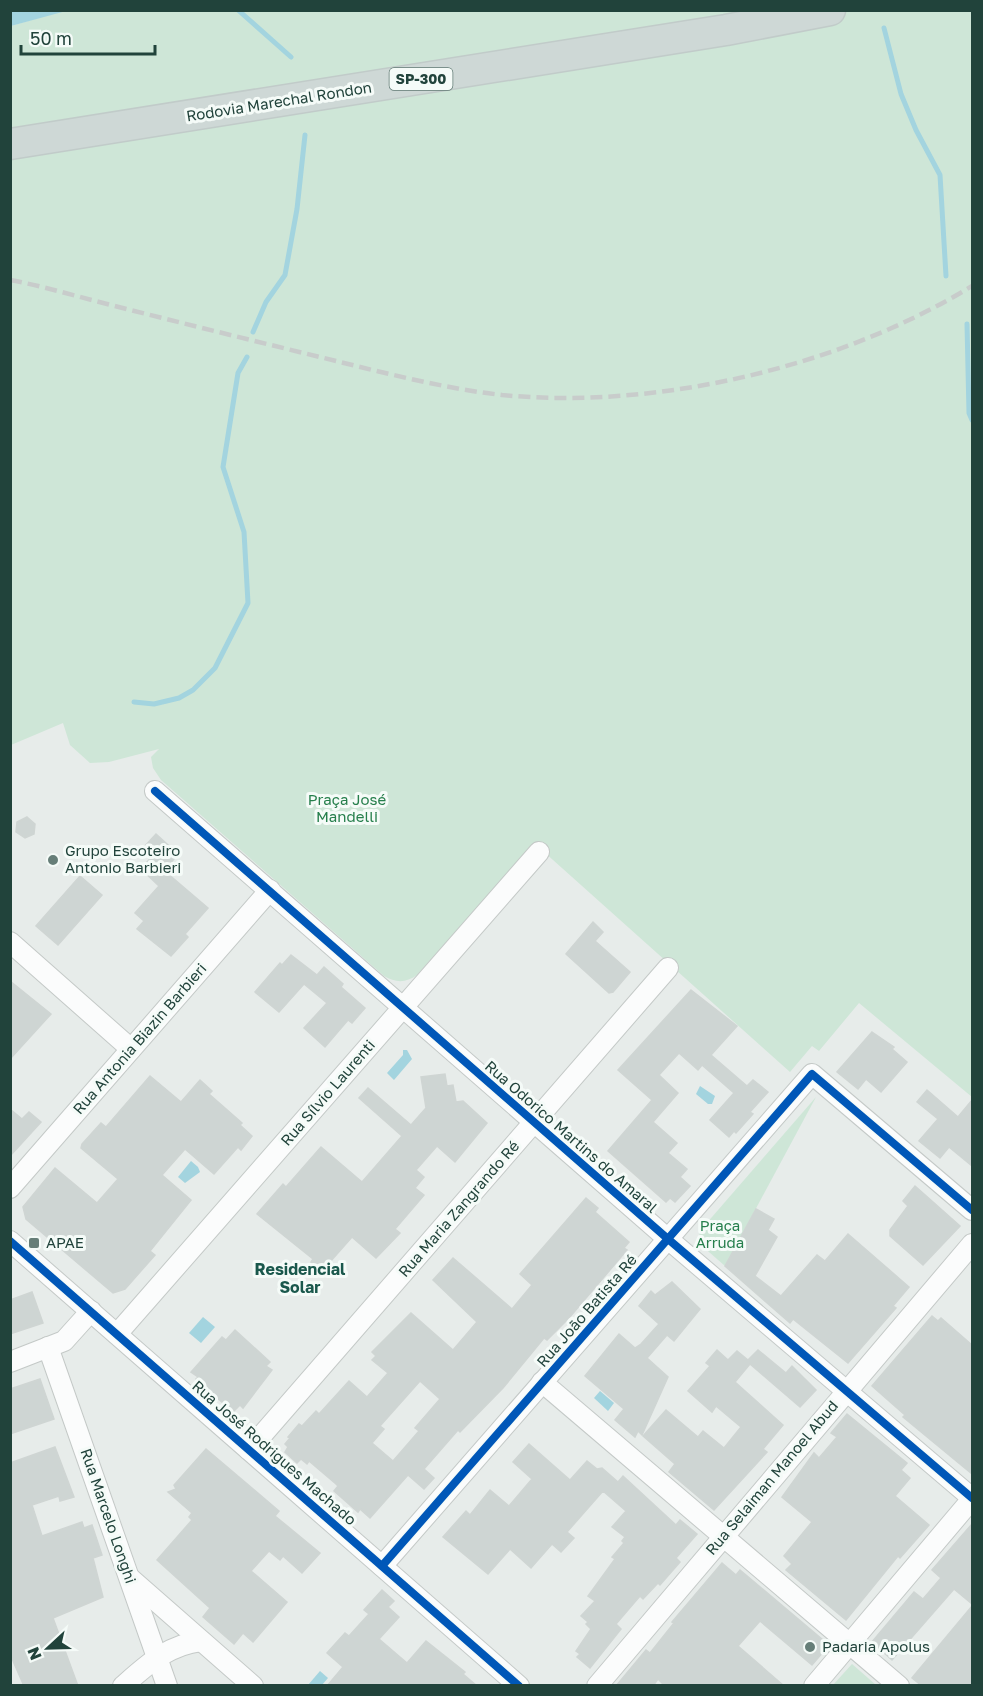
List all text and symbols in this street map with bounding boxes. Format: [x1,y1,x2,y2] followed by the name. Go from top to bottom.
[21,18,154,56] scale bar
[30,27,72,49] text: 50 m
[390,68,452,90] road number: SP-300
[185,77,373,125] street label: Rodovia Marechal Rondon
[308,790,386,825] park label: Praça José Mandelli
[65,841,181,876] place label: Grupo Escoteiro Antonio Barbieri
[46,853,60,867] marker: Grupo Escoteiro Antonio Barbieri
[69,959,210,1118] street label: Rua Antonia Biazin Barbieri
[276,1036,378,1149] street label: Rua Sílvio Laurenti
[482,1056,662,1216] street label: Rua Odorico Martins do Amaral
[394,1136,523,1280] street label: Rua Maria Zangrando Ré
[696,1216,744,1251] park label: Praça Arruda
[46,1233,84,1251] place label: APAE
[27,1236,41,1250] marker: APAE
[533,1250,640,1370] street label: Rua João Batista Ré
[255,1259,346,1297] district label: Residencial Solar
[189,1376,360,1528] street label: Rua José Rodrigues Machado
[701,1397,841,1558] street label: Rua Selaiman Manoel Abud
[77,1446,141,1586] street label: Rua Marcelo Longhi
[18,1618,78,1678] north arrow
[822,1637,930,1655] place label: Padaria Apolus
[803,1640,817,1654] marker: Padaria Apolus
[23,1644,46,1663] text: N

